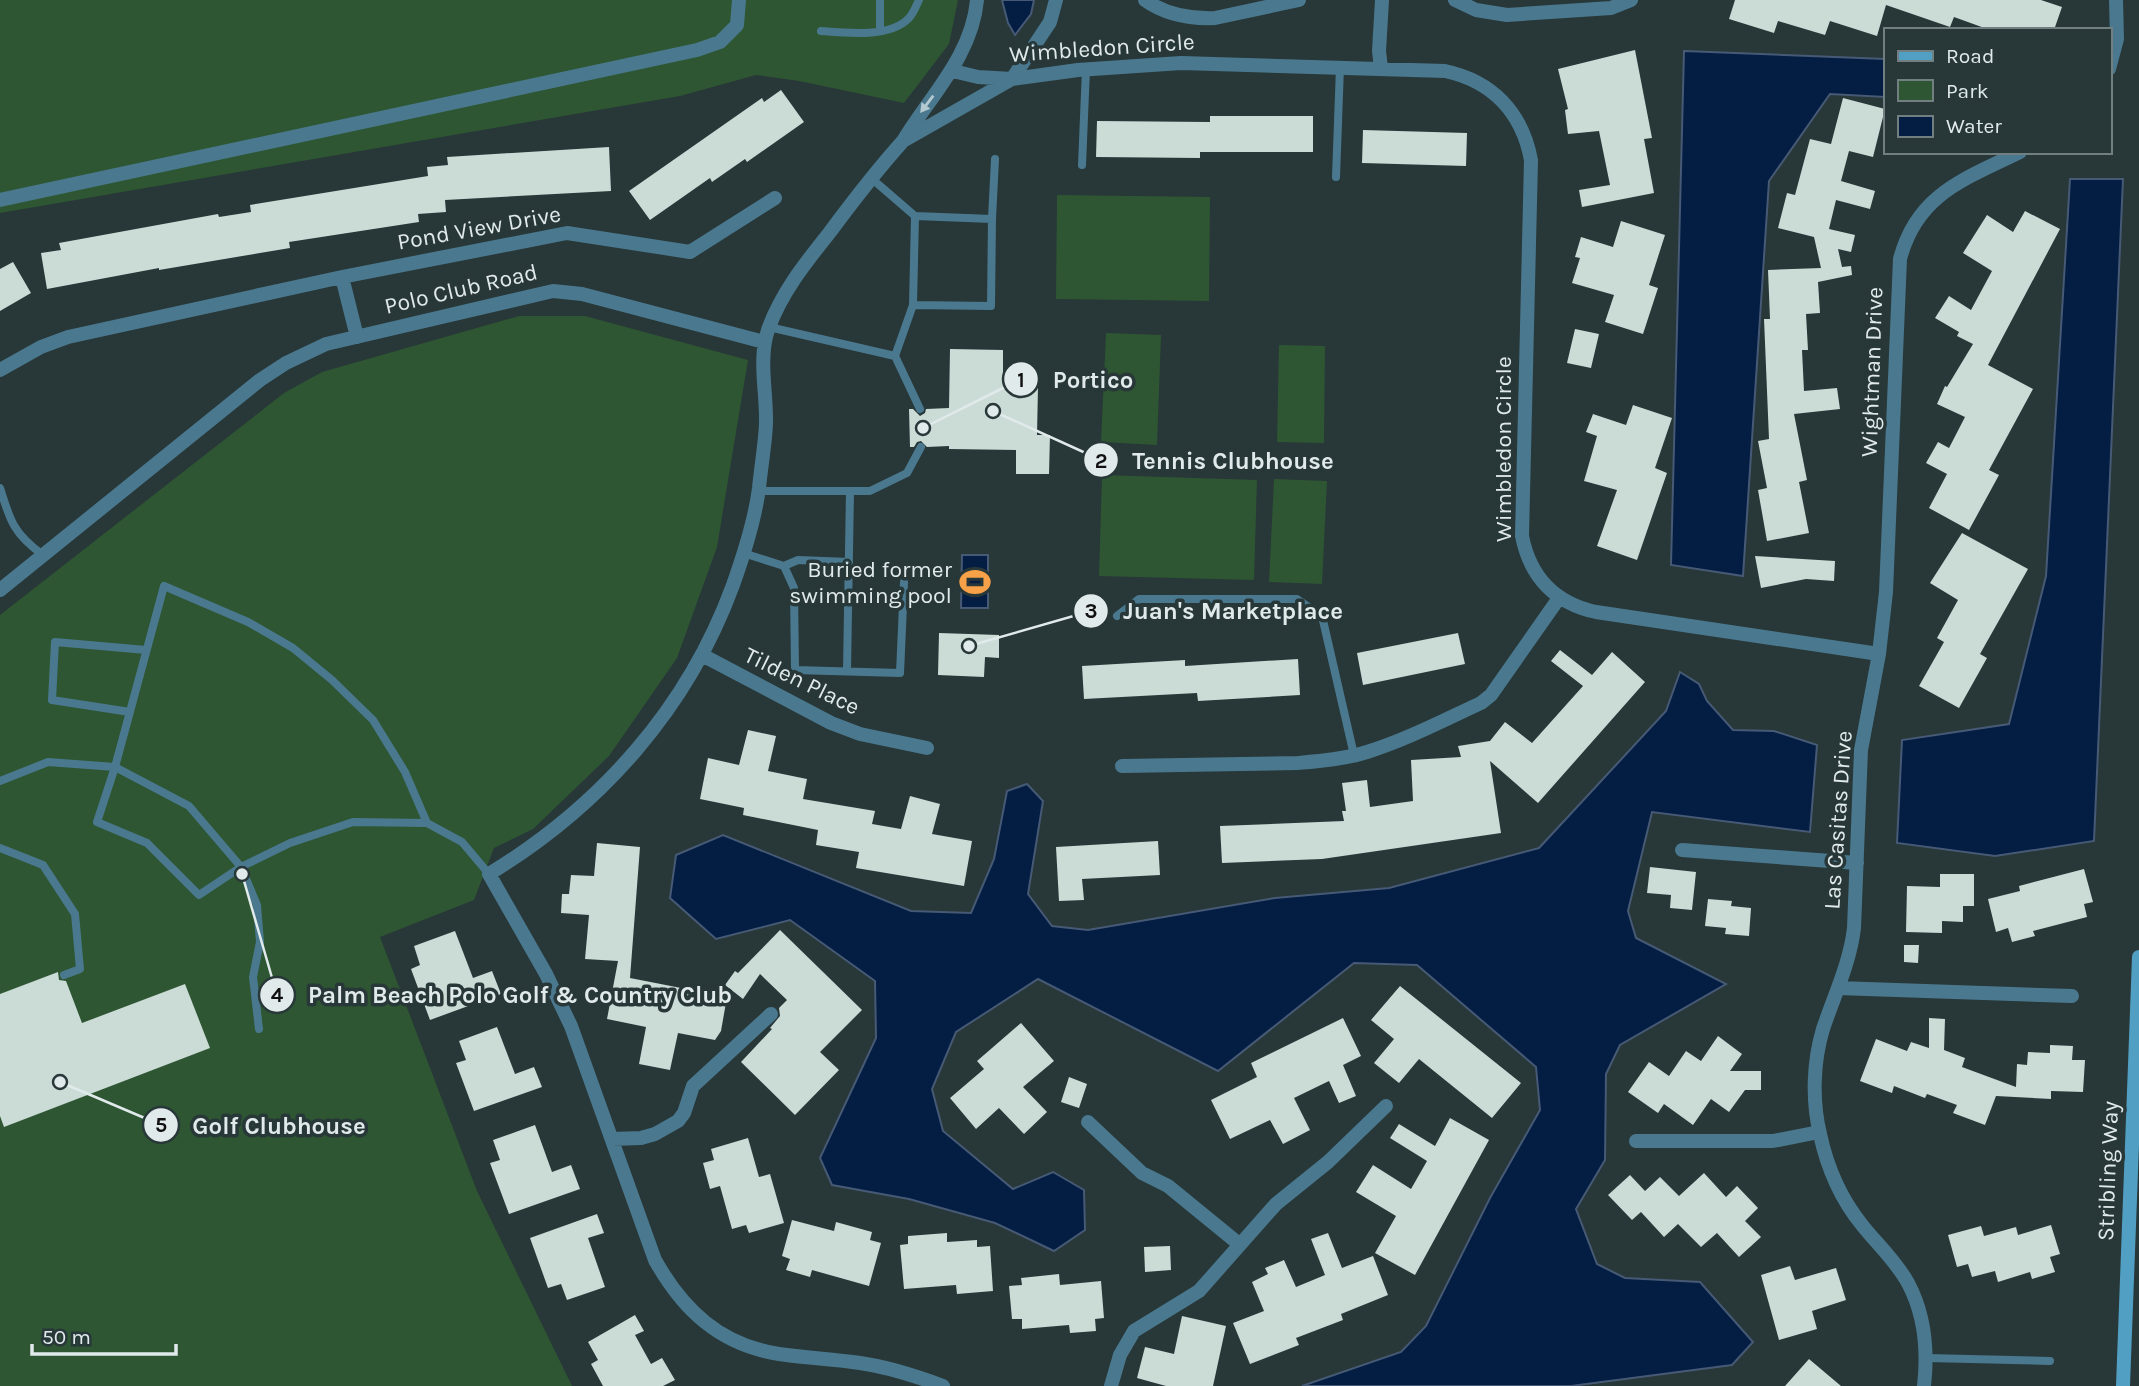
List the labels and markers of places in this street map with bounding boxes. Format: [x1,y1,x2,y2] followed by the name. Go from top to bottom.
[1004,357,1147,402] callout: Portico
[1084,438,1348,483] callout: Tennis Clubhouse
[789,556,953,609] place label: Buried former swimming pool
[958,565,992,599] sports icon: Buried former swimming pool
[1074,589,1357,634] callout: Juan's Marketplace
[259,973,746,1018] callout: Palm Beach Polo Golf & Country Club
[144,1103,380,1148] callout: Golf Clubhouse

